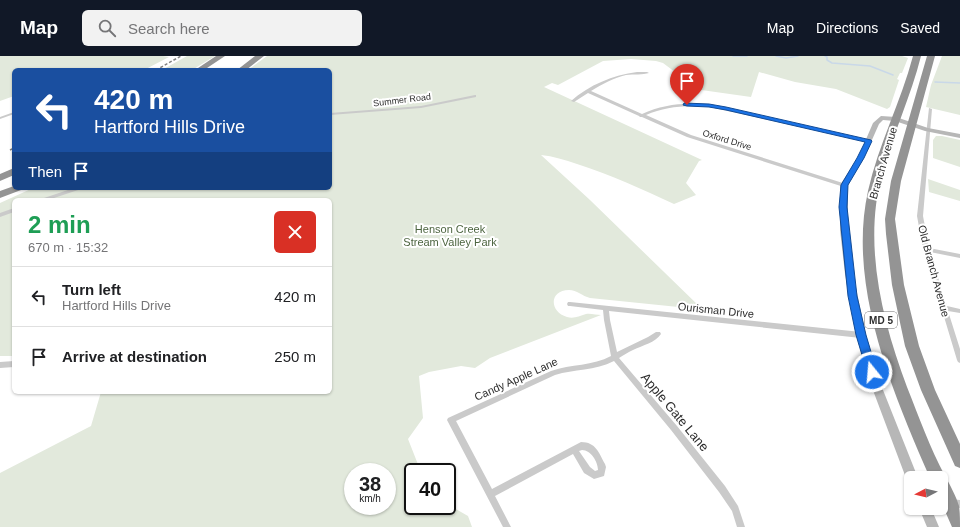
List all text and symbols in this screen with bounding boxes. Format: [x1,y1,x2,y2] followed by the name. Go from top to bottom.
[82,10,362,46] search box
[20,17,58,38] text: Map
[96,17,118,39] icon: search
[128,20,210,37] text: Search here
[767,20,794,36] text: Map
[816,20,878,36] text: Directions
[900,20,940,36] text: Saved
[670,64,704,105] pin
[676,70,698,92] icon: arrive
[28,84,80,136] icon: left
[94,84,173,115] text: 420 m
[373,92,431,108] street label: Summer Road
[94,117,245,137] text: Hartford Hills Drive
[867,126,899,200] street label: Branch Avenue
[701,128,753,152] street label: Oxford Drive
[70,160,92,182] icon: arrive
[28,163,62,180] text: Then
[28,211,91,238] text: 2 min
[274,211,316,253] button: close
[403,223,497,248] park label: Henson Creek Stream Valley Park
[916,224,952,318] street label: Old Branch Avenue
[28,240,108,255] text: 670 m · 15:32
[62,281,121,298] text: Turn left
[28,286,50,308] icon: left
[274,288,316,305] text: 420 m
[62,298,171,313] text: Hartford Hills Drive
[677,300,755,320] street label: Ourisman Drive
[865,312,897,328] road number: MD 5
[28,346,50,368] icon: arrive
[62,348,207,365] text: Arrive at destination
[274,348,316,365] text: 250 m
[851,351,893,393] position arrow
[472,355,560,403] street label: Candy Apple Lane
[638,370,712,454] street label: Apple Gate Lane
[404,463,456,515] speed limit sign: 40
[904,471,948,515] north arrow
[904,471,948,515] map controls
[359,473,381,495] text: 38
[359,493,381,504] text: km/h

